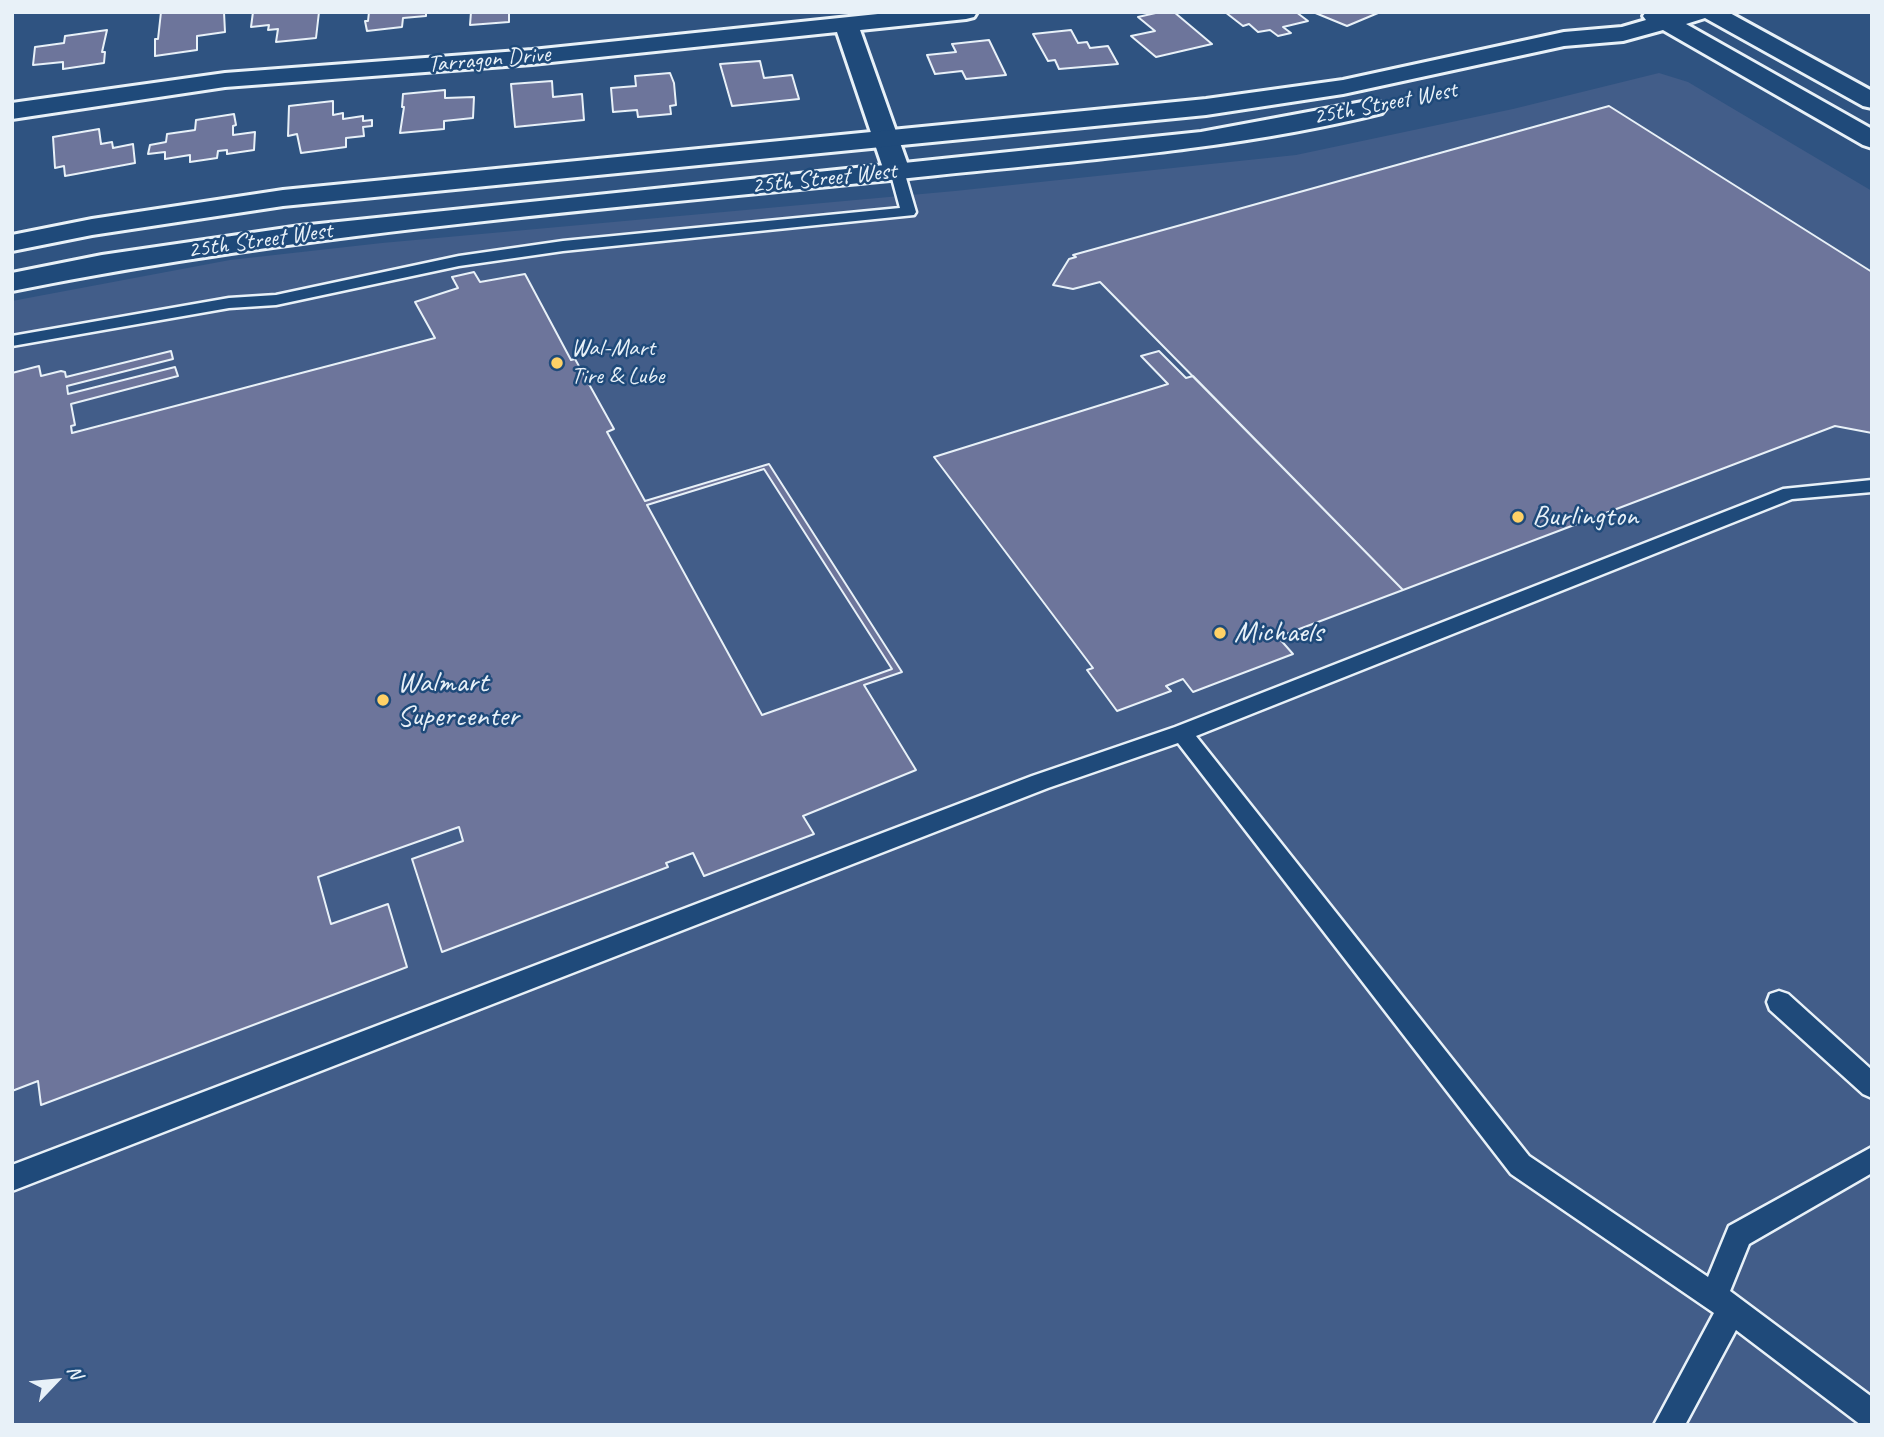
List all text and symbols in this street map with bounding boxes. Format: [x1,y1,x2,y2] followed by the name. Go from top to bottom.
[427,40,551,80] street label: Tarragon Drive
[1311,76,1459,132] street label: 25th Street West
[750,157,898,201] street label: 25th Street West
[186,217,334,265] street label: 25th Street West
[571,335,664,391] place label: Wal-Mart Tire & Lube
[549,355,565,371] marker: Wal-Mart Tire & Lube
[1532,499,1638,535] place label: Burlington
[1510,509,1526,525] marker: Burlington
[1234,615,1323,651] place label: Michaels
[1212,625,1228,641] marker: Michaels
[397,665,519,736] place label: Walmart Supercenter
[375,692,391,708] marker: Walmart Supercenter
[21,1346,91,1416] north arrow
[62,1361,88,1382] text: N

